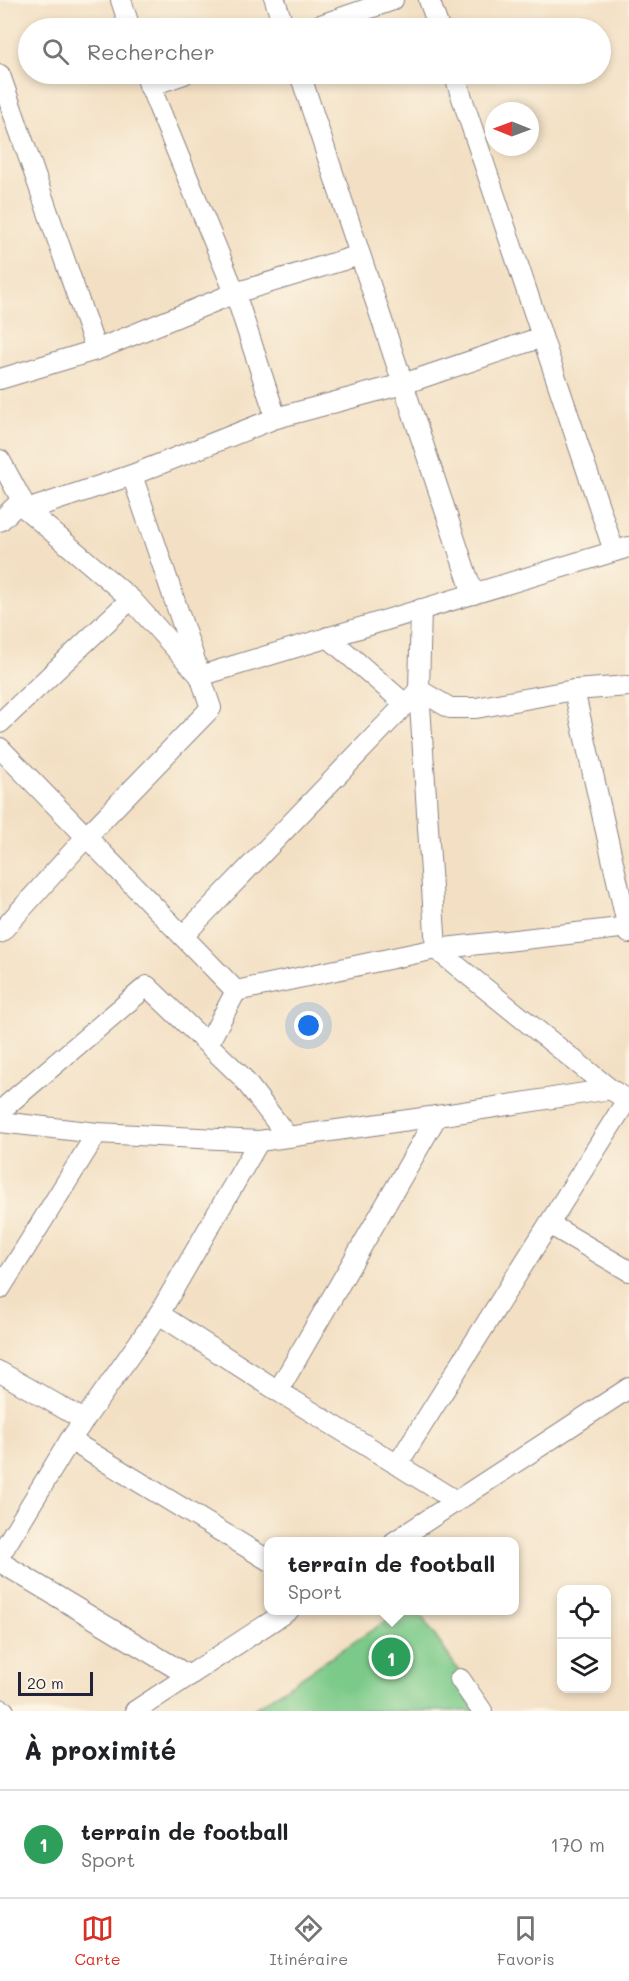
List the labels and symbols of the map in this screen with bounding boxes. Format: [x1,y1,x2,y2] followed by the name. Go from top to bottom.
[485,102,539,156] north arrow
[294,1011,323,1040] your location
[372,1634,410,1680] pin: 1
[18,1669,93,1696] scale bar

